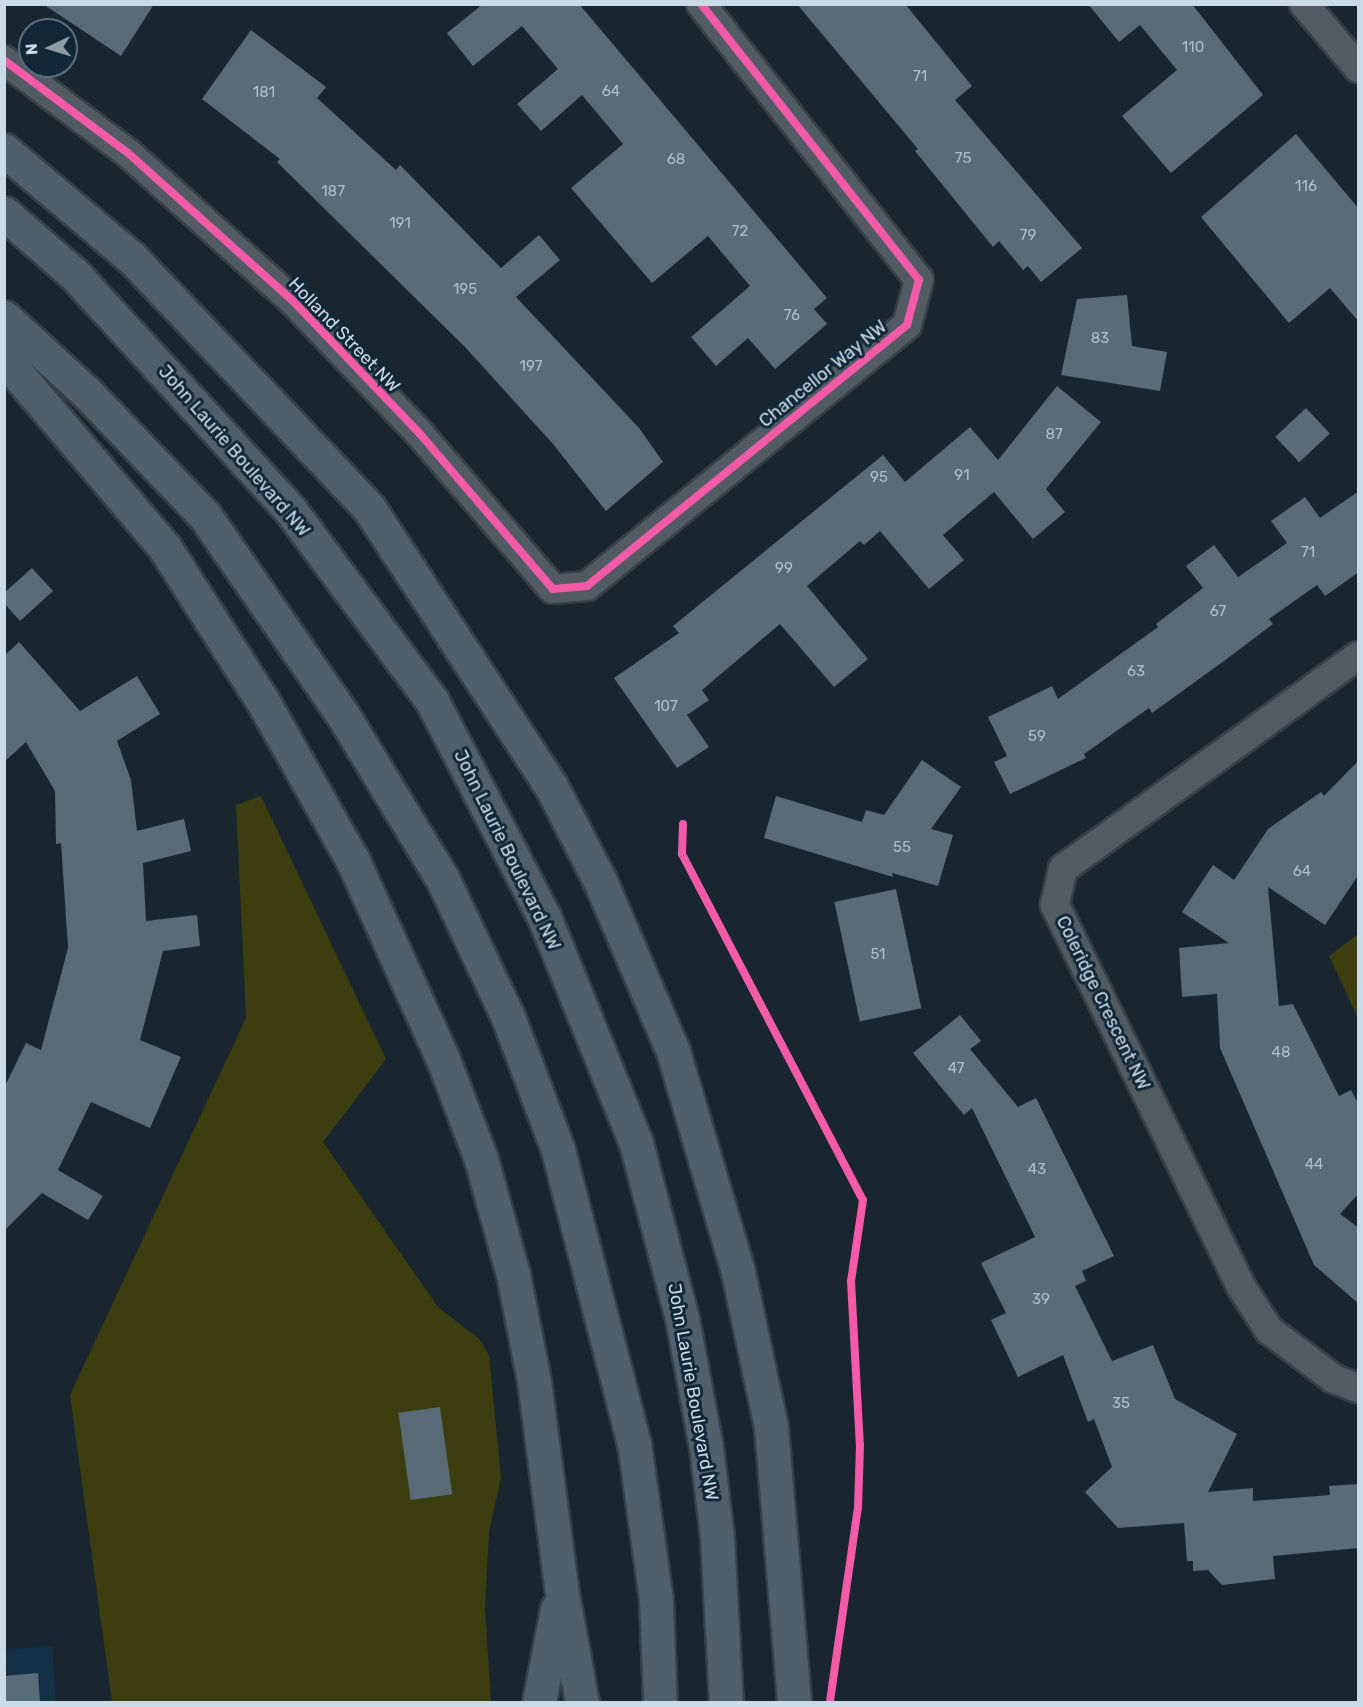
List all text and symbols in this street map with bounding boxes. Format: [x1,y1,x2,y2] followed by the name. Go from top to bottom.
[18,18,78,78] north arrow
[1182,39,1204,57] house number: 110
[22,43,41,56] text: N
[913,68,927,86] house number: 71
[602,83,620,101] house number: 64
[253,84,275,102] house number: 181
[955,150,971,168] house number: 75
[667,151,685,169] house number: 68
[1295,178,1317,196] house number: 116
[321,183,345,201] house number: 187
[389,215,411,233] house number: 191
[732,223,748,241] house number: 72
[1020,227,1036,245] house number: 79
[284,273,404,397] street label: Holland Street NW
[453,281,477,299] house number: 195
[784,307,800,325] house number: 76
[754,316,892,432] street label: Chancellor Way NW
[1091,330,1109,348] house number: 83
[519,358,543,376] house number: 197
[154,361,314,541] street label: John Laurie Boulevard NW
[1045,426,1063,444] house number: 87
[954,467,970,485] house number: 91
[870,469,888,487] house number: 95
[1301,544,1315,562] house number: 71
[775,560,793,578] house number: 99
[1210,603,1226,621] house number: 67
[1127,663,1145,681] house number: 63
[654,698,678,716] house number: 107
[1028,728,1046,746] house number: 59
[449,746,565,954] street label: John Laurie Boulevard NW
[893,839,911,857] house number: 55
[1293,863,1311,881] house number: 64
[1051,912,1155,1094] street label: Coleridge Crescent NW
[870,946,886,964] house number: 51
[1272,1044,1290,1062] house number: 48
[948,1060,964,1078] house number: 47
[1305,1156,1323,1174] house number: 44
[1028,1161,1046,1179] house number: 43
[663,1282,723,1502] street label: John Laurie Boulevard NW
[1032,1291,1050,1309] house number: 39
[1112,1395,1130,1413] house number: 35

